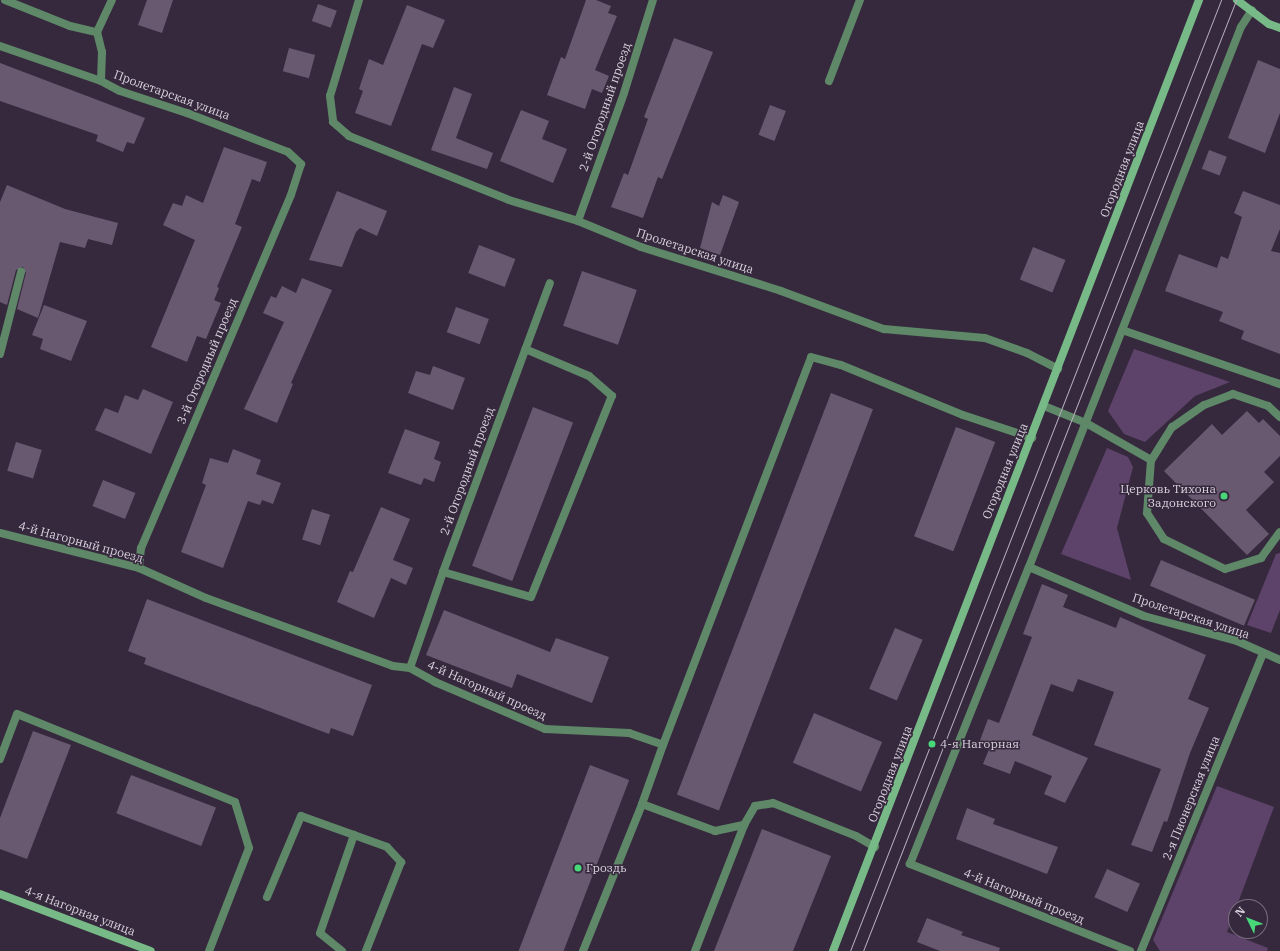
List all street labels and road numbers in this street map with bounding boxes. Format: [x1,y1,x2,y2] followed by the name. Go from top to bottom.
[576,41,634,173] street label: 2-й Огородный проезд
[112,67,232,123] street label: Пролетарская улица
[1097,119,1147,219] street label: Огородная улица
[634,225,756,277] street label: Пролетарская улица
[174,296,240,426] street label: 3-й Огородный проезд
[437,405,497,537] street label: 2-й Огородный проезд
[979,421,1031,521] street label: Огородная улица
[17,518,145,566] street label: 4-й Нагорный проезд
[1130,590,1252,642] street label: Пролетарская улица
[425,657,549,723] street label: 4-й Нагорный проезд
[865,724,915,824] street label: Огородная улица
[1159,734,1223,862] street label: 2-я Пионерская улица
[962,865,1086,927] street label: 4-й Нагорный проезд
[23,883,137,939] street label: 4-я Нагорная улица

